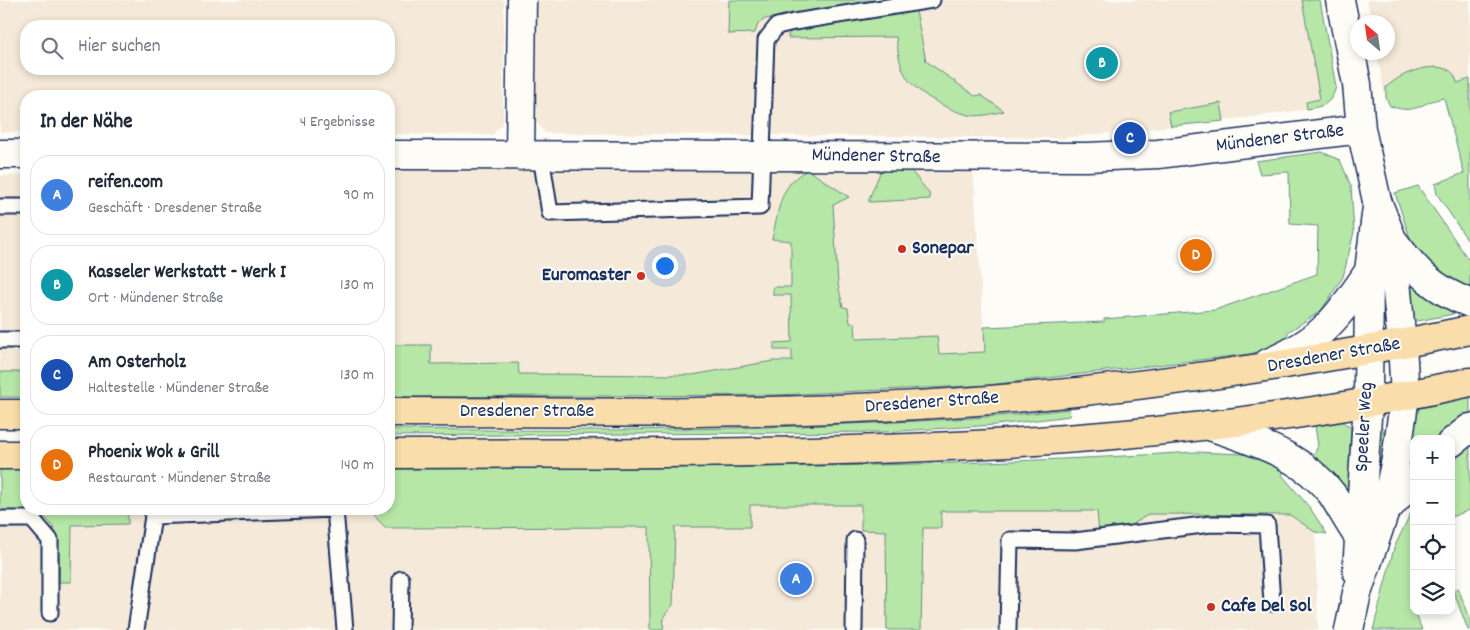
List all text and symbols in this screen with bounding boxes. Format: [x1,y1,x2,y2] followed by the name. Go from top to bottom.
[1350,15,1395,60] north arrow
[20,20,395,75] search box
[38,34,66,62] icon: search
[78,34,161,61] text: Hier suchen
[1086,44,1118,82] pin: B
[40,108,132,138] text: In der Nähe
[300,111,375,134] text: 4 Ergebnisse
[1214,117,1346,161] street label: Mündener Straße
[1114,119,1146,157] pin: C
[811,142,941,172] street label: Mündener Straße
[88,170,163,197] text: reifen.com
[53,184,61,207] text: A
[343,184,374,207] text: 90 m
[88,197,262,220] text: Geschäft · Dresdener Straße
[912,235,974,263] place label: Sonepar
[1180,236,1212,274] pin: D
[896,243,908,255] marker: Sonepar
[652,253,678,279] your location
[88,260,286,287] text: Kasseler Werkstatt - Werk I
[542,262,632,290] place label: Euromaster
[635,270,647,282] marker: Euromaster
[53,274,61,297] text: B
[340,274,374,297] text: 130 m
[88,287,223,310] text: Ort · Mündener Straße
[1265,331,1403,381] street label: Dresdener Straße
[88,350,186,377] text: Am Osterholz
[53,364,61,387] text: C
[340,364,374,387] text: 130 m
[88,377,269,400] text: Haltestelle · Mündener Straße
[1349,381,1381,473] street label: Speeler Weg
[864,384,1000,422] street label: Dresdener Straße
[460,398,594,426] street label: Dresdener Straße
[1410,435,1455,615] map controls
[1410,435,1455,480] button: +
[88,440,219,467] text: Phoenix Wok & Grill
[53,454,61,477] text: D
[340,454,374,477] text: 140 m
[88,467,271,490] text: Restaurant · Mündener Straße
[1410,480,1455,525] button: −
[1410,525,1455,570] button: locate
[780,560,812,598] pin: A
[1410,570,1455,615] button: layers
[1221,593,1312,621] place label: Cafe Del Sol
[1205,601,1217,613] marker: Cafe Del Sol

